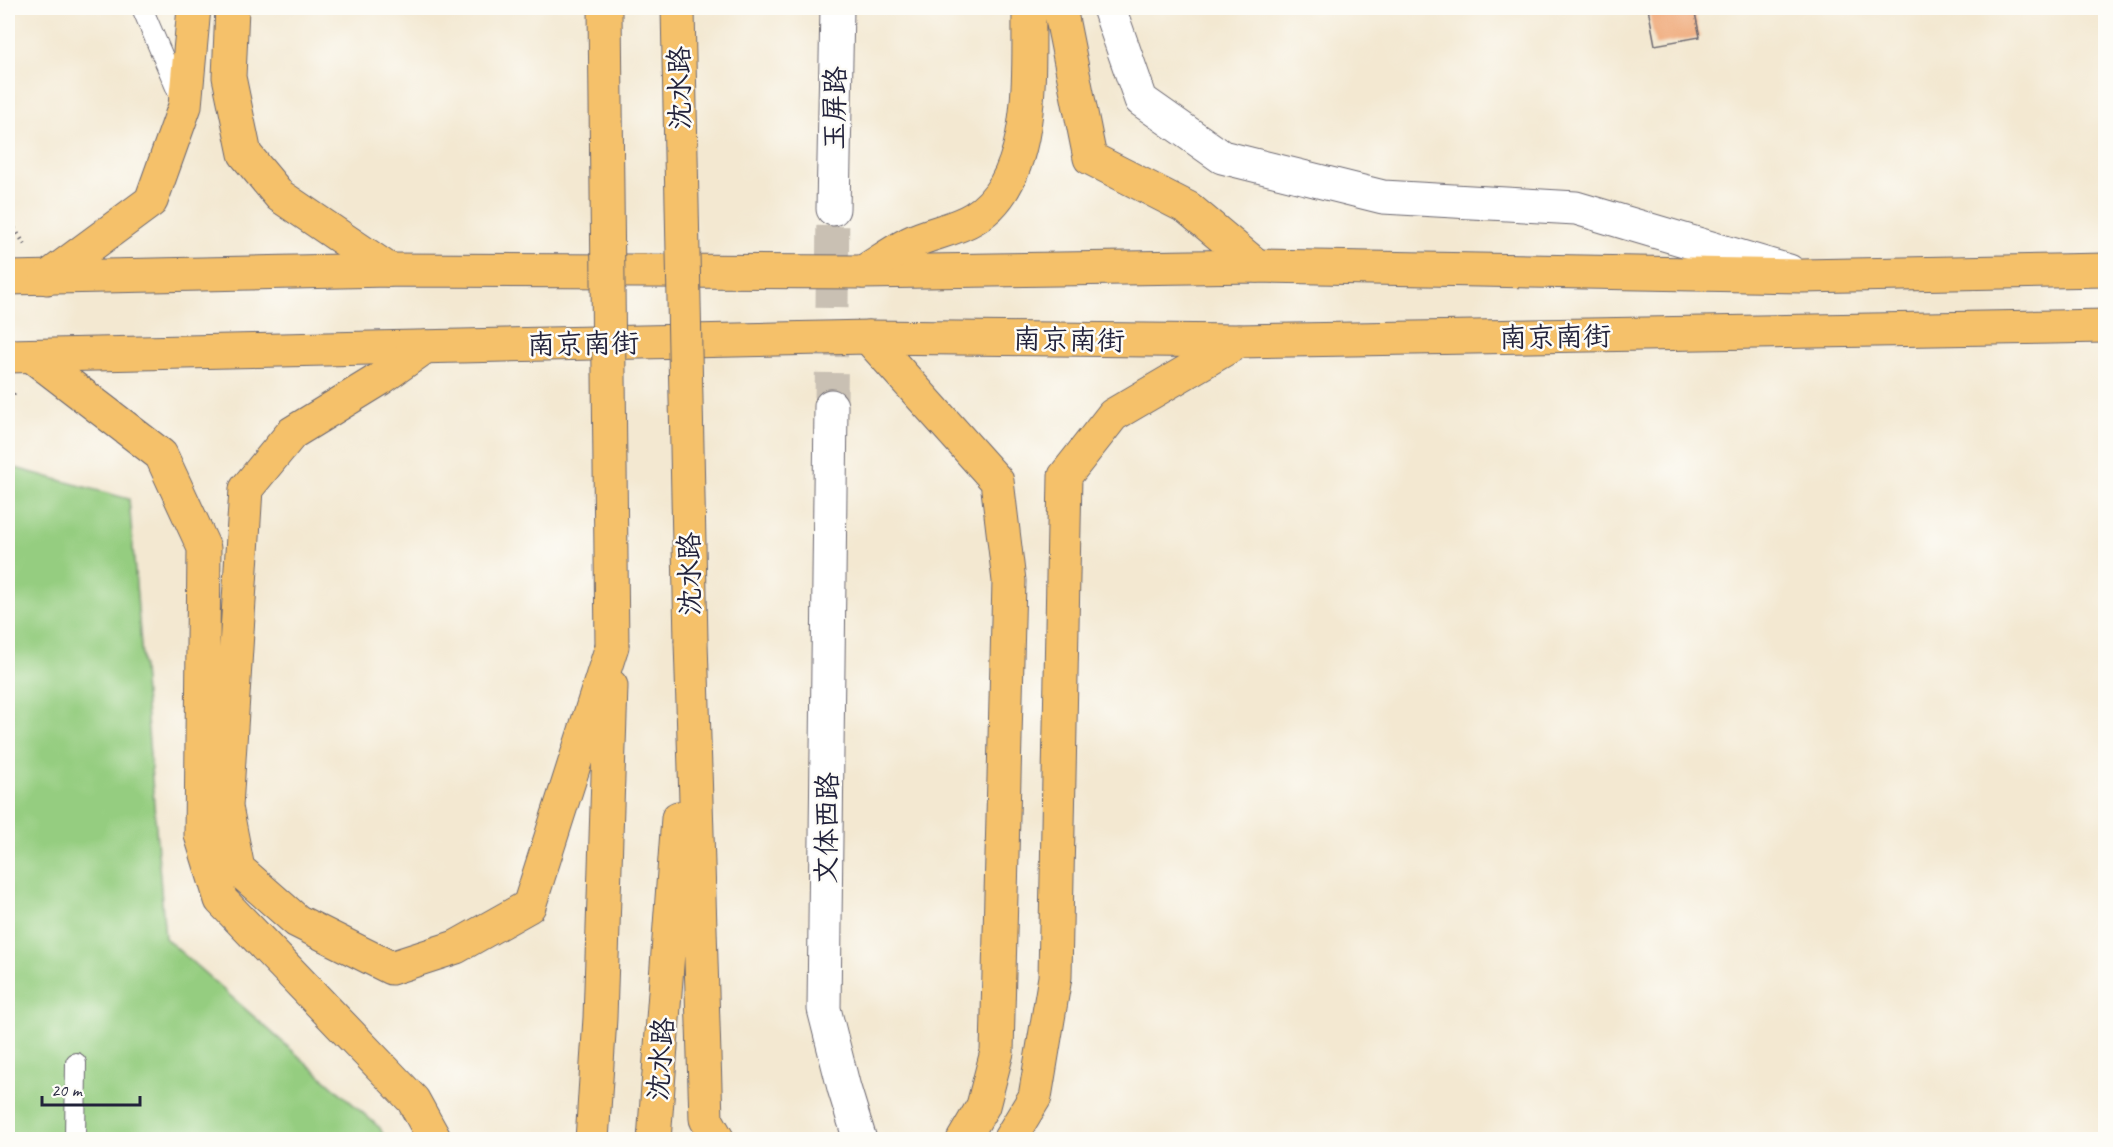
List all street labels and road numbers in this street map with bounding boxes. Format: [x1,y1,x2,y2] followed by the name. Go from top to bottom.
[661,46,698,130] street label: 沈水路
[816,66,853,150] street label: 玉屏路
[1499,318,1611,355] street label: 南京南街
[1013,321,1125,358] street label: 南京南街
[527,325,639,362] street label: 南京南街
[671,532,708,616] street label: 沈水路
[808,772,845,884] street label: 文体西路
[640,1016,681,1102] street label: 沈水路

